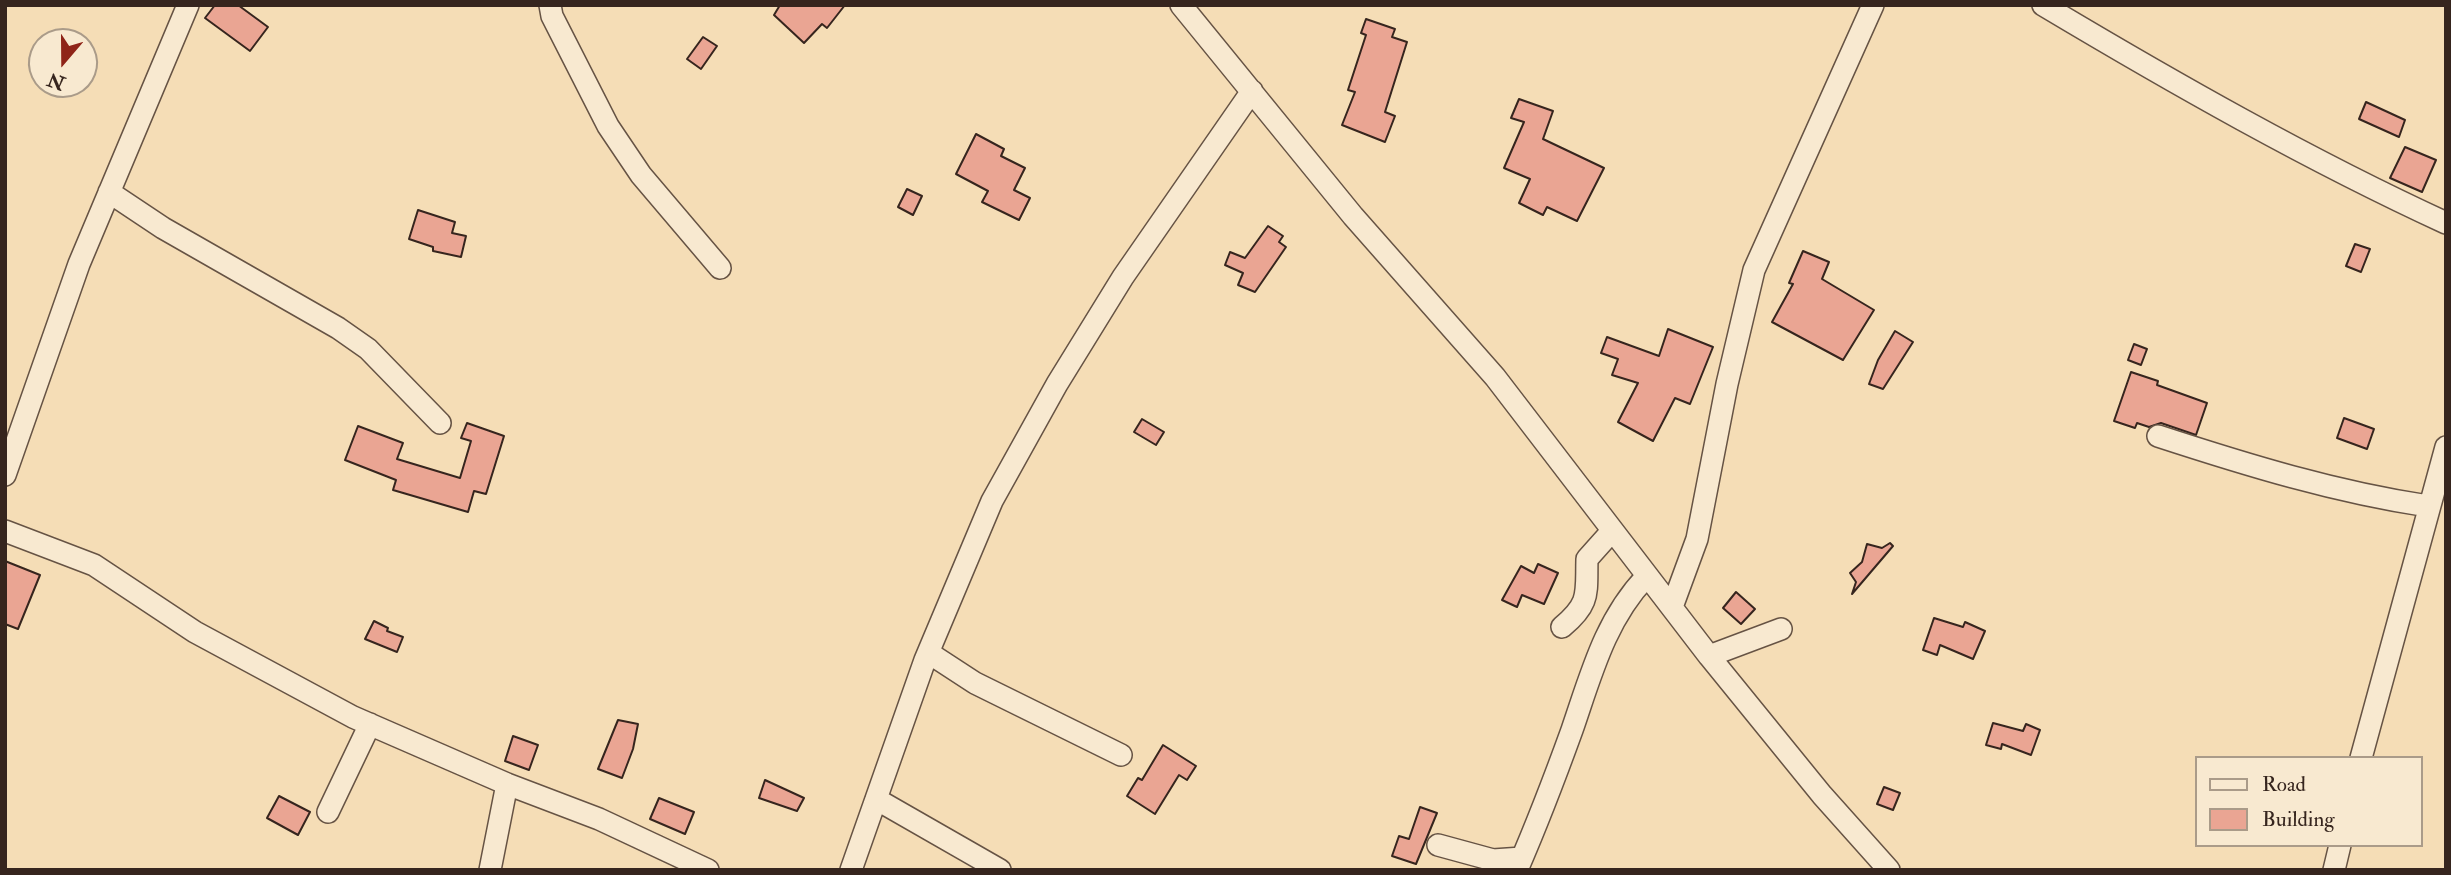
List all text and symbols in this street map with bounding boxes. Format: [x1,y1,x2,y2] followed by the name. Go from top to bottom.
[28,28,98,98] north arrow
[44,67,69,95] text: N
[2196,756,2423,847] legend
[2262,771,2306,798] text: Road
[2262,806,2335,833] text: Building

